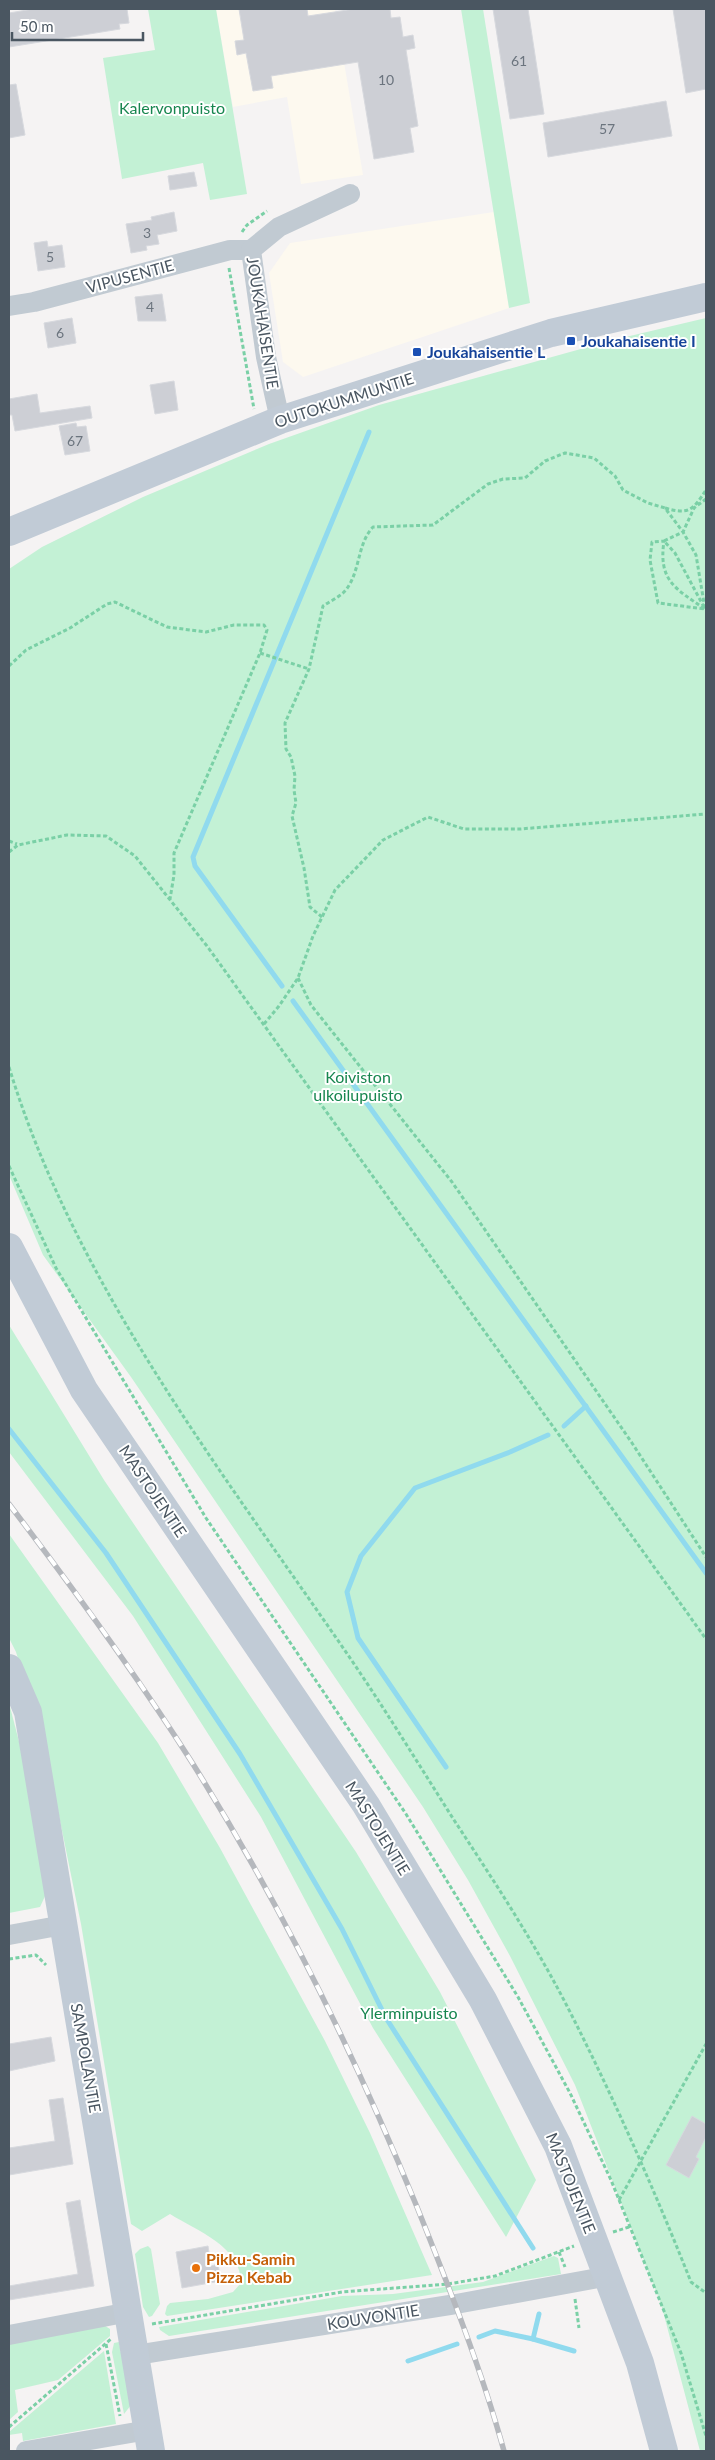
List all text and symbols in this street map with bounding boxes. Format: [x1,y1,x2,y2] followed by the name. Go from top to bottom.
[12,10,144,42] scale bar
[20,17,54,35] text: 50 m
[511,52,527,69] house number: 61
[378,71,394,88] house number: 10
[119,98,225,117] park label: Kalervonpuisto
[599,120,615,137] house number: 57
[143,224,151,241] house number: 3
[46,248,54,265] house number: 5
[84,255,176,296] street label: VIPUSENTIE
[244,255,283,390] street label: JOUKAHAISENTIE
[146,298,154,315] house number: 4
[56,324,64,341] house number: 6
[581,331,696,350] place label: Joukahaisentie I
[565,335,577,347] marker: Joukahaisentie I
[427,342,546,361] place label: Joukahaisentie L
[411,346,423,358] marker: Joukahaisentie L
[272,368,416,431] street label: OUTOKUMMUNTIE
[67,432,83,449] house number: 67
[313,1067,403,1104] park label: Koiviston ulkoilupuisto
[116,1441,191,1540] street label: MASTOJENTIE
[342,1777,415,1878] street label: MASTOJENTIE
[67,2002,105,2114] street label: SAMPOLANTIE
[360,2003,458,2022] park label: Ylerminpuisto
[543,2130,600,2236] street label: MASTOJENTIE
[206,2249,295,2286] place label: Pikku-Samin Pizza Kebab
[190,2262,202,2274] marker: Pikku-Samin Pizza Kebab
[325,2300,420,2333] street label: KOUVONTIE

